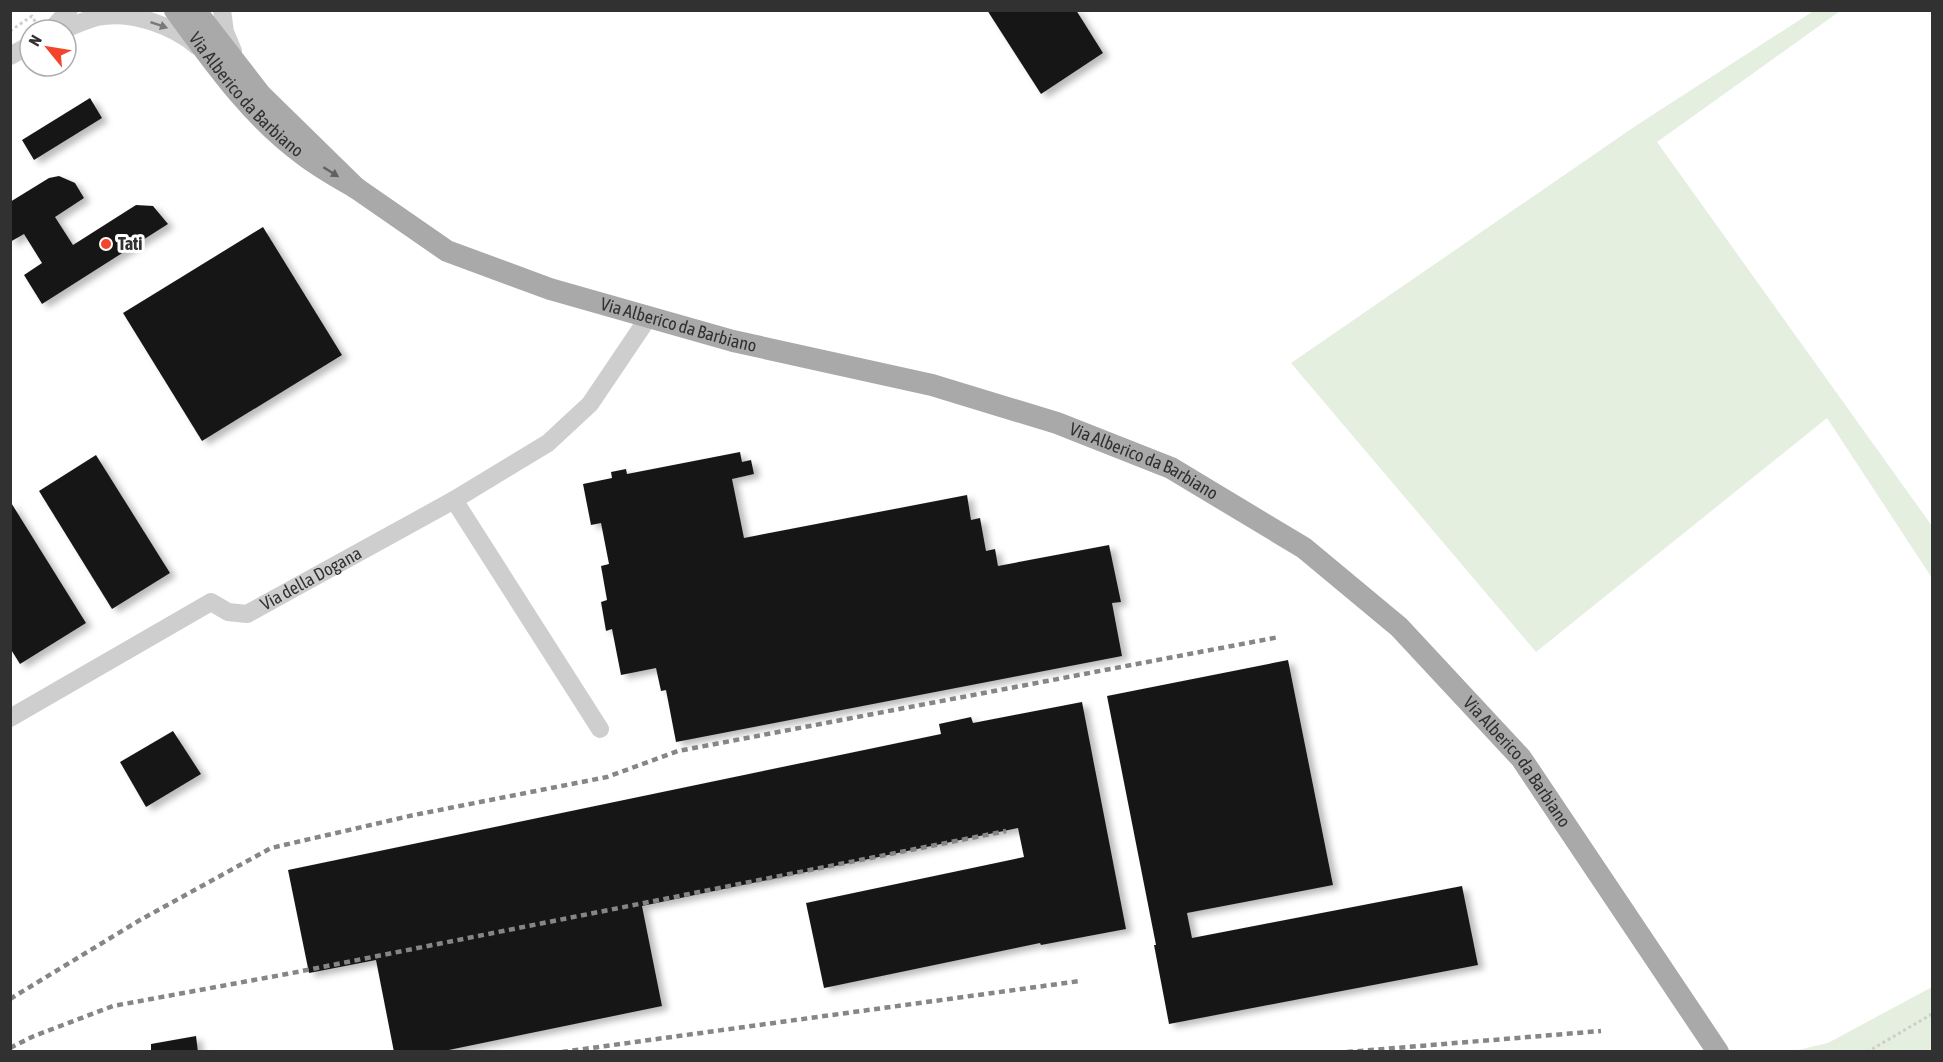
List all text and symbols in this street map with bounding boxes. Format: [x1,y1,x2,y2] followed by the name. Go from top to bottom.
[18,18,78,78] north arrow
[150,20,168,30] one-way arrow
[185,28,308,161] street label: Via Alberico da Barbiano
[25,32,45,49] text: N
[323,167,339,178] one-way arrow
[118,233,142,254] place label: Tati
[99,237,113,251] marker: Tati
[598,293,759,356] street label: Via Alberico da Barbiano
[1067,418,1222,504] street label: Via Alberico da Barbiano
[257,542,365,615] street label: Via della Dogana
[1459,692,1575,831] street label: Via Alberico da Barbiano

